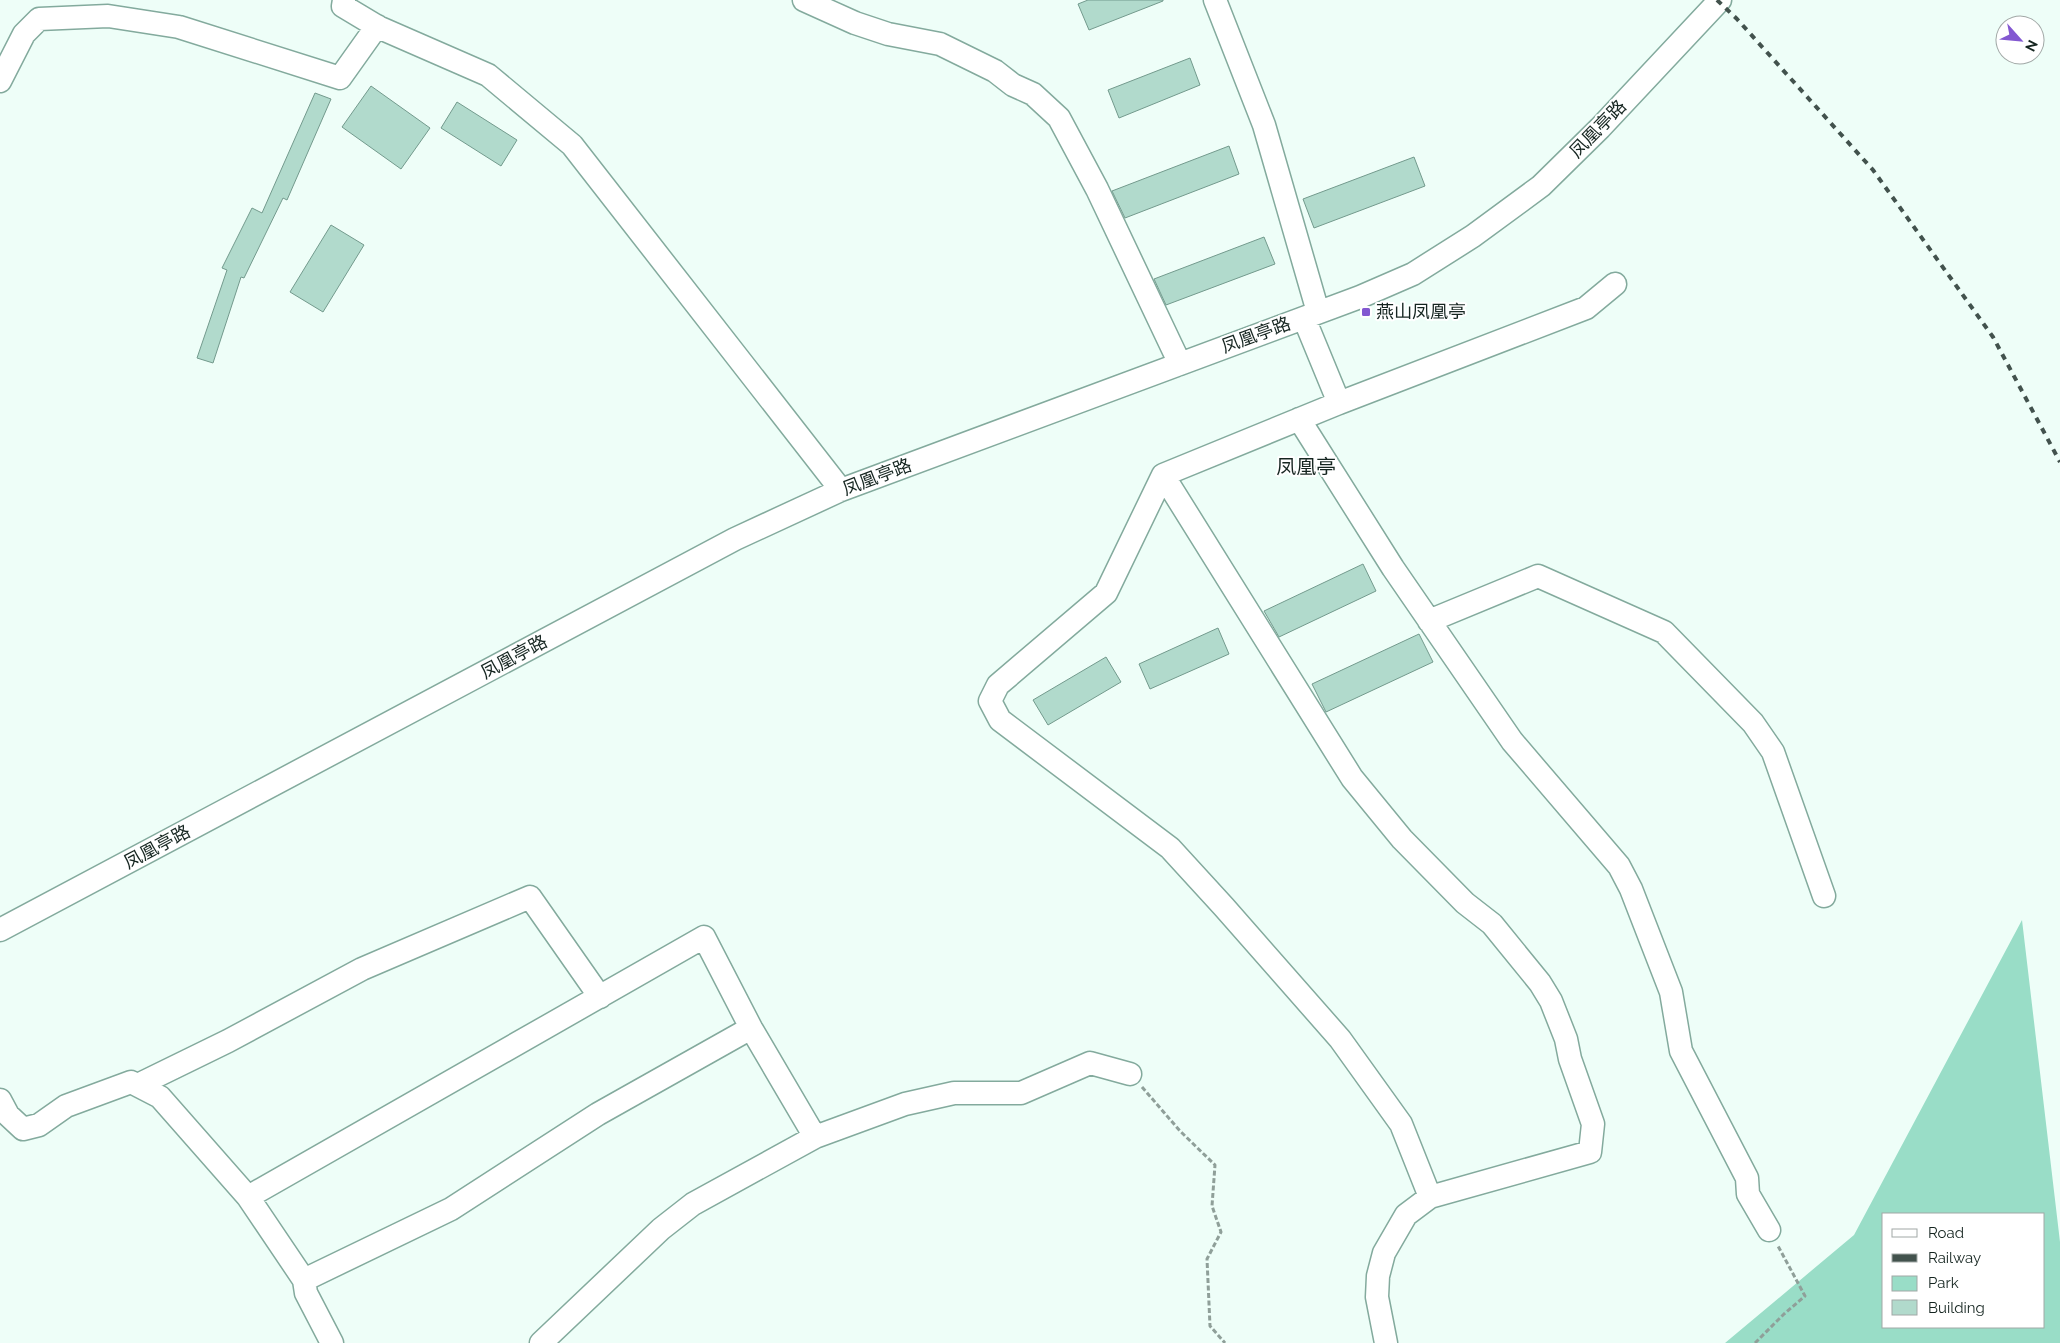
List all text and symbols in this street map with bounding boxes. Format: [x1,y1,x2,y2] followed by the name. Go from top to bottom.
[1995,15,2045,65] north arrow
[2022,38,2041,54] text: N
[1565,95,1630,162] street label: 凤凰亭路
[1376,301,1466,322] place label: 燕山凤凰亭
[1360,306,1372,318] marker: 燕山凤凰亭
[1218,312,1293,357] street label: 凤凰亭路
[839,454,914,499] street label: 凤凰亭路
[1276,455,1336,479] district label: 凤凰亭
[477,630,550,683] street label: 凤凰亭路
[120,820,193,873] street label: 凤凰亭路
[1882,1213,2045,1328] legend
[1928,1224,1964,1242] text: Road
[1928,1249,1981,1267] text: Railway
[1928,1274,1959,1292] text: Park
[1928,1299,1985,1317] text: Building

